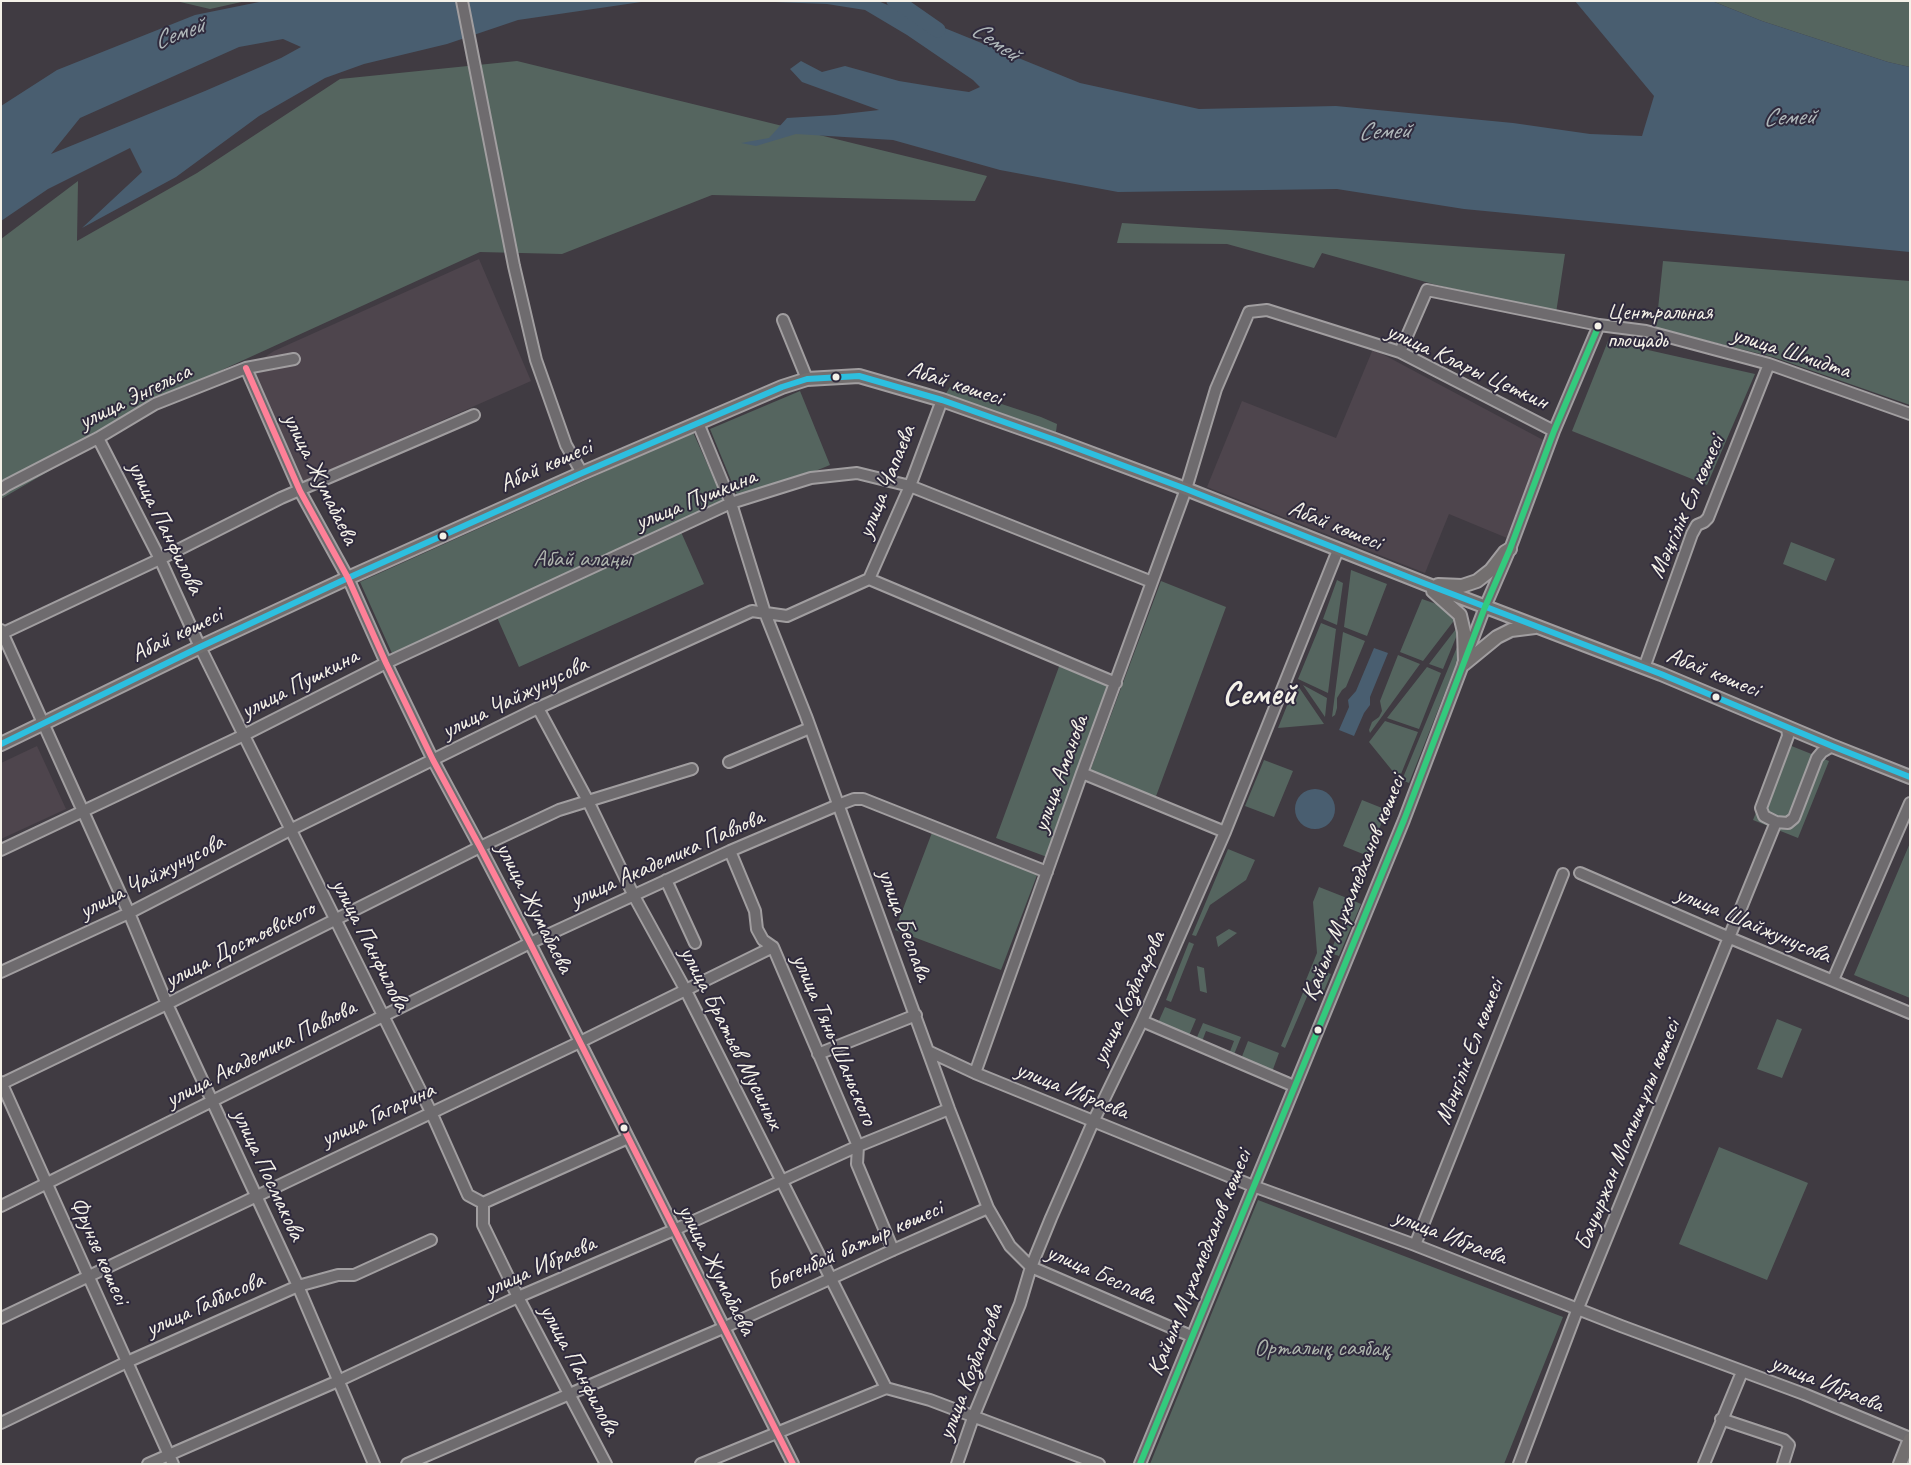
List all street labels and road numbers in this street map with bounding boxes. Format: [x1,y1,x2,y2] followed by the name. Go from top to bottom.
[1381,317,1553,417] street label: улица Клары Цеткин
[1728,320,1854,386] street label: улица Шмидта
[904,355,1006,413] street label: Абай көшесі
[74,357,196,437] street label: улица Энгельса
[276,408,364,550] street label: улица Жумабаева
[851,421,923,543] street label: улица Чапаева
[1643,431,1731,583] street label: Мәңгілік Ел көшесі
[495,433,597,499] street label: Абай көшесі
[120,457,210,599] street label: улица Панфилова
[631,463,761,537] street label: улица Пушкина
[1284,494,1386,558] street label: Абай көшесі
[127,601,227,669] street label: Абай көшесі
[1662,641,1764,705] street label: Абай көшесі
[236,642,364,726] street label: улица Пушкина
[437,650,593,746] street label: улица Чайжунусова
[1027,712,1095,836] street label: улица Аманова
[1295,771,1413,1005] street label: Қайым Мұхамедханов көшесі
[565,803,769,915] street label: улица Академика Павлова
[75,828,229,926] street label: улица Чайжунусова
[489,838,579,978] street label: улица Жумабаева
[870,865,938,985] street label: улица Беспава
[324,874,416,1016] street label: улица Панфилова
[1671,879,1835,971] street label: улица Шайжунусова
[160,895,320,995] street label: улица Достоевского
[1086,927,1172,1069] street label: улица Козбагарова
[672,942,790,1134] street label: улица Братьев Мусиных
[785,950,883,1130] street label: улица Тянь-Шаньского
[1429,975,1511,1129] street label: Мәңгілік Ел көшесі
[161,994,361,1114] street label: улица Академика Павлова
[1569,1015,1687,1255] street label: Бауыржан Момышұлы көшесі
[1011,1055,1133,1127] street label: улица Ибраева
[316,1076,440,1154] street label: улица Гагарина
[225,1105,311,1245] street label: улица Посмакова
[1141,1146,1259,1380] street label: Қайым Мұхамедханов көшесі
[63,1193,135,1309] street label: Фрунзе көшесі
[763,1194,947,1298] street label: Бөгенбай батыр көшесі
[671,1200,761,1340] street label: улица Жумабаева
[1389,1202,1511,1272] street label: улица Ибраева
[480,1230,600,1304] street label: улица Ибраева
[1042,1238,1160,1312] street label: улица Беспава
[141,1266,269,1344] street label: улица Габбасова
[532,1299,626,1441] street label: улица Панфилова
[932,1300,1010,1444] street label: улица Козбагарова
[1766,1348,1888,1420] street label: улица Ибраева

